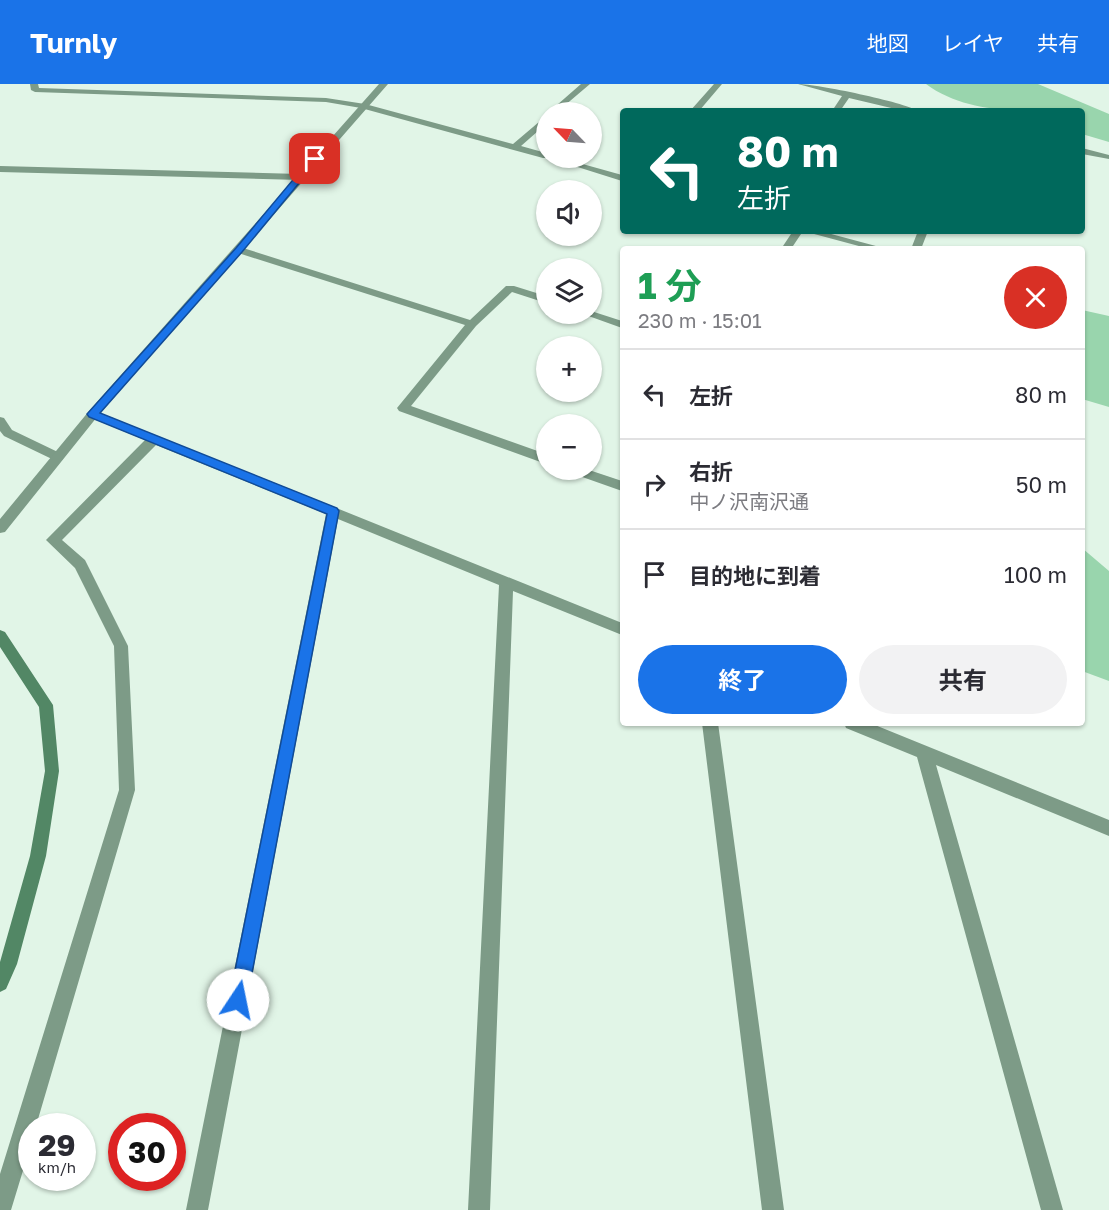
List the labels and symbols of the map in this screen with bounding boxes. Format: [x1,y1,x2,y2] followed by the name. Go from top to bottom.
[536,102,602,168] north arrow
[289,133,340,184] pin
[206,968,270,1032] position arrow
[108,1113,186,1191] speed limit sign: 30

